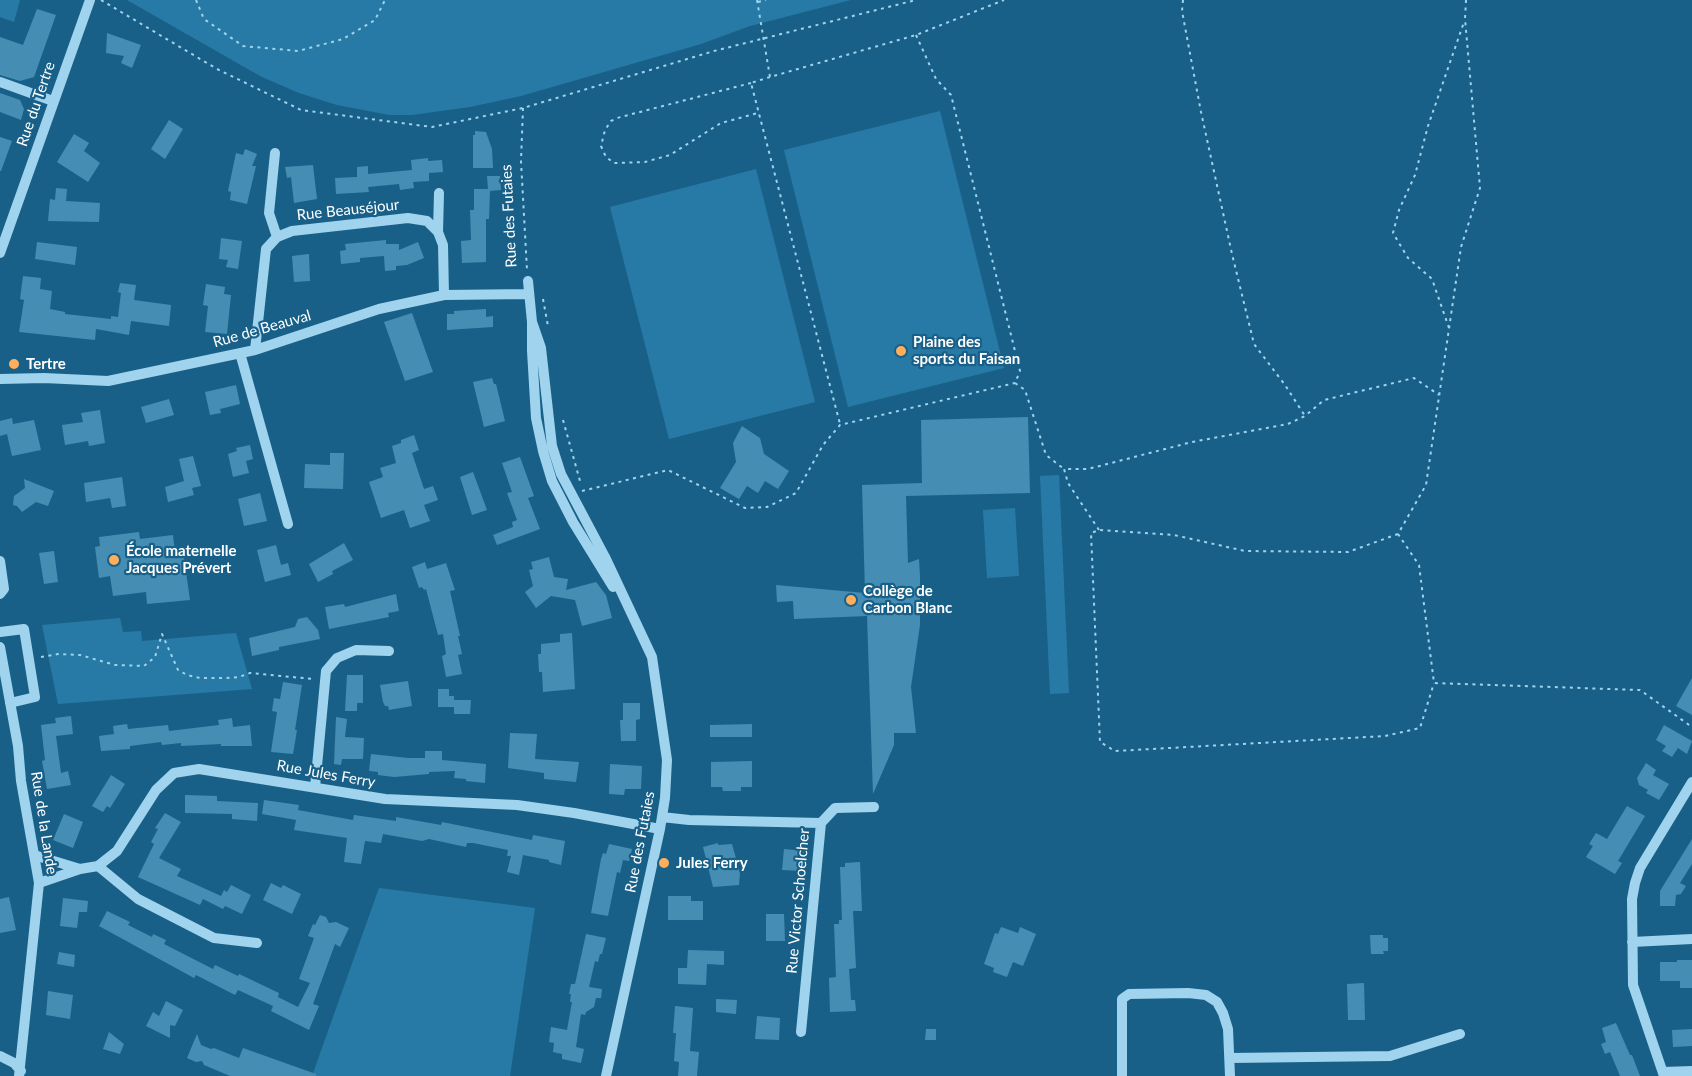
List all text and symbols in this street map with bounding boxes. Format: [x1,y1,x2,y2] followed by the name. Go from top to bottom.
[13,59,59,149] street label: Rue du Tertre
[497,164,521,268] street label: Rue des Futaies
[296,196,400,224] street label: Rue Beauséjour
[211,306,313,352] street label: Rue de Beauval
[913,333,1020,368] place label: Plaine des sports du Faisan
[894,344,908,358] marker: Plaine des sports du Faisan
[26,355,66,373] place label: Tertre
[7,357,21,371] marker: Tertre
[126,542,237,577] place label: École maternelle Jacques Prévert
[107,553,121,567] marker: École maternelle Jacques Prévert
[863,582,952,617] place label: Collège de Carbon Blanc
[844,593,858,607] marker: Collège de Carbon Blanc
[275,756,377,792] street label: Rue Jules Ferry
[27,770,61,876] street label: Rue de la Lande
[621,790,659,894] street label: Rue des Futaies
[783,828,813,974] street label: Rue Victor Schoelcher
[676,854,748,872] place label: Jules Ferry
[657,856,671,870] marker: Jules Ferry

